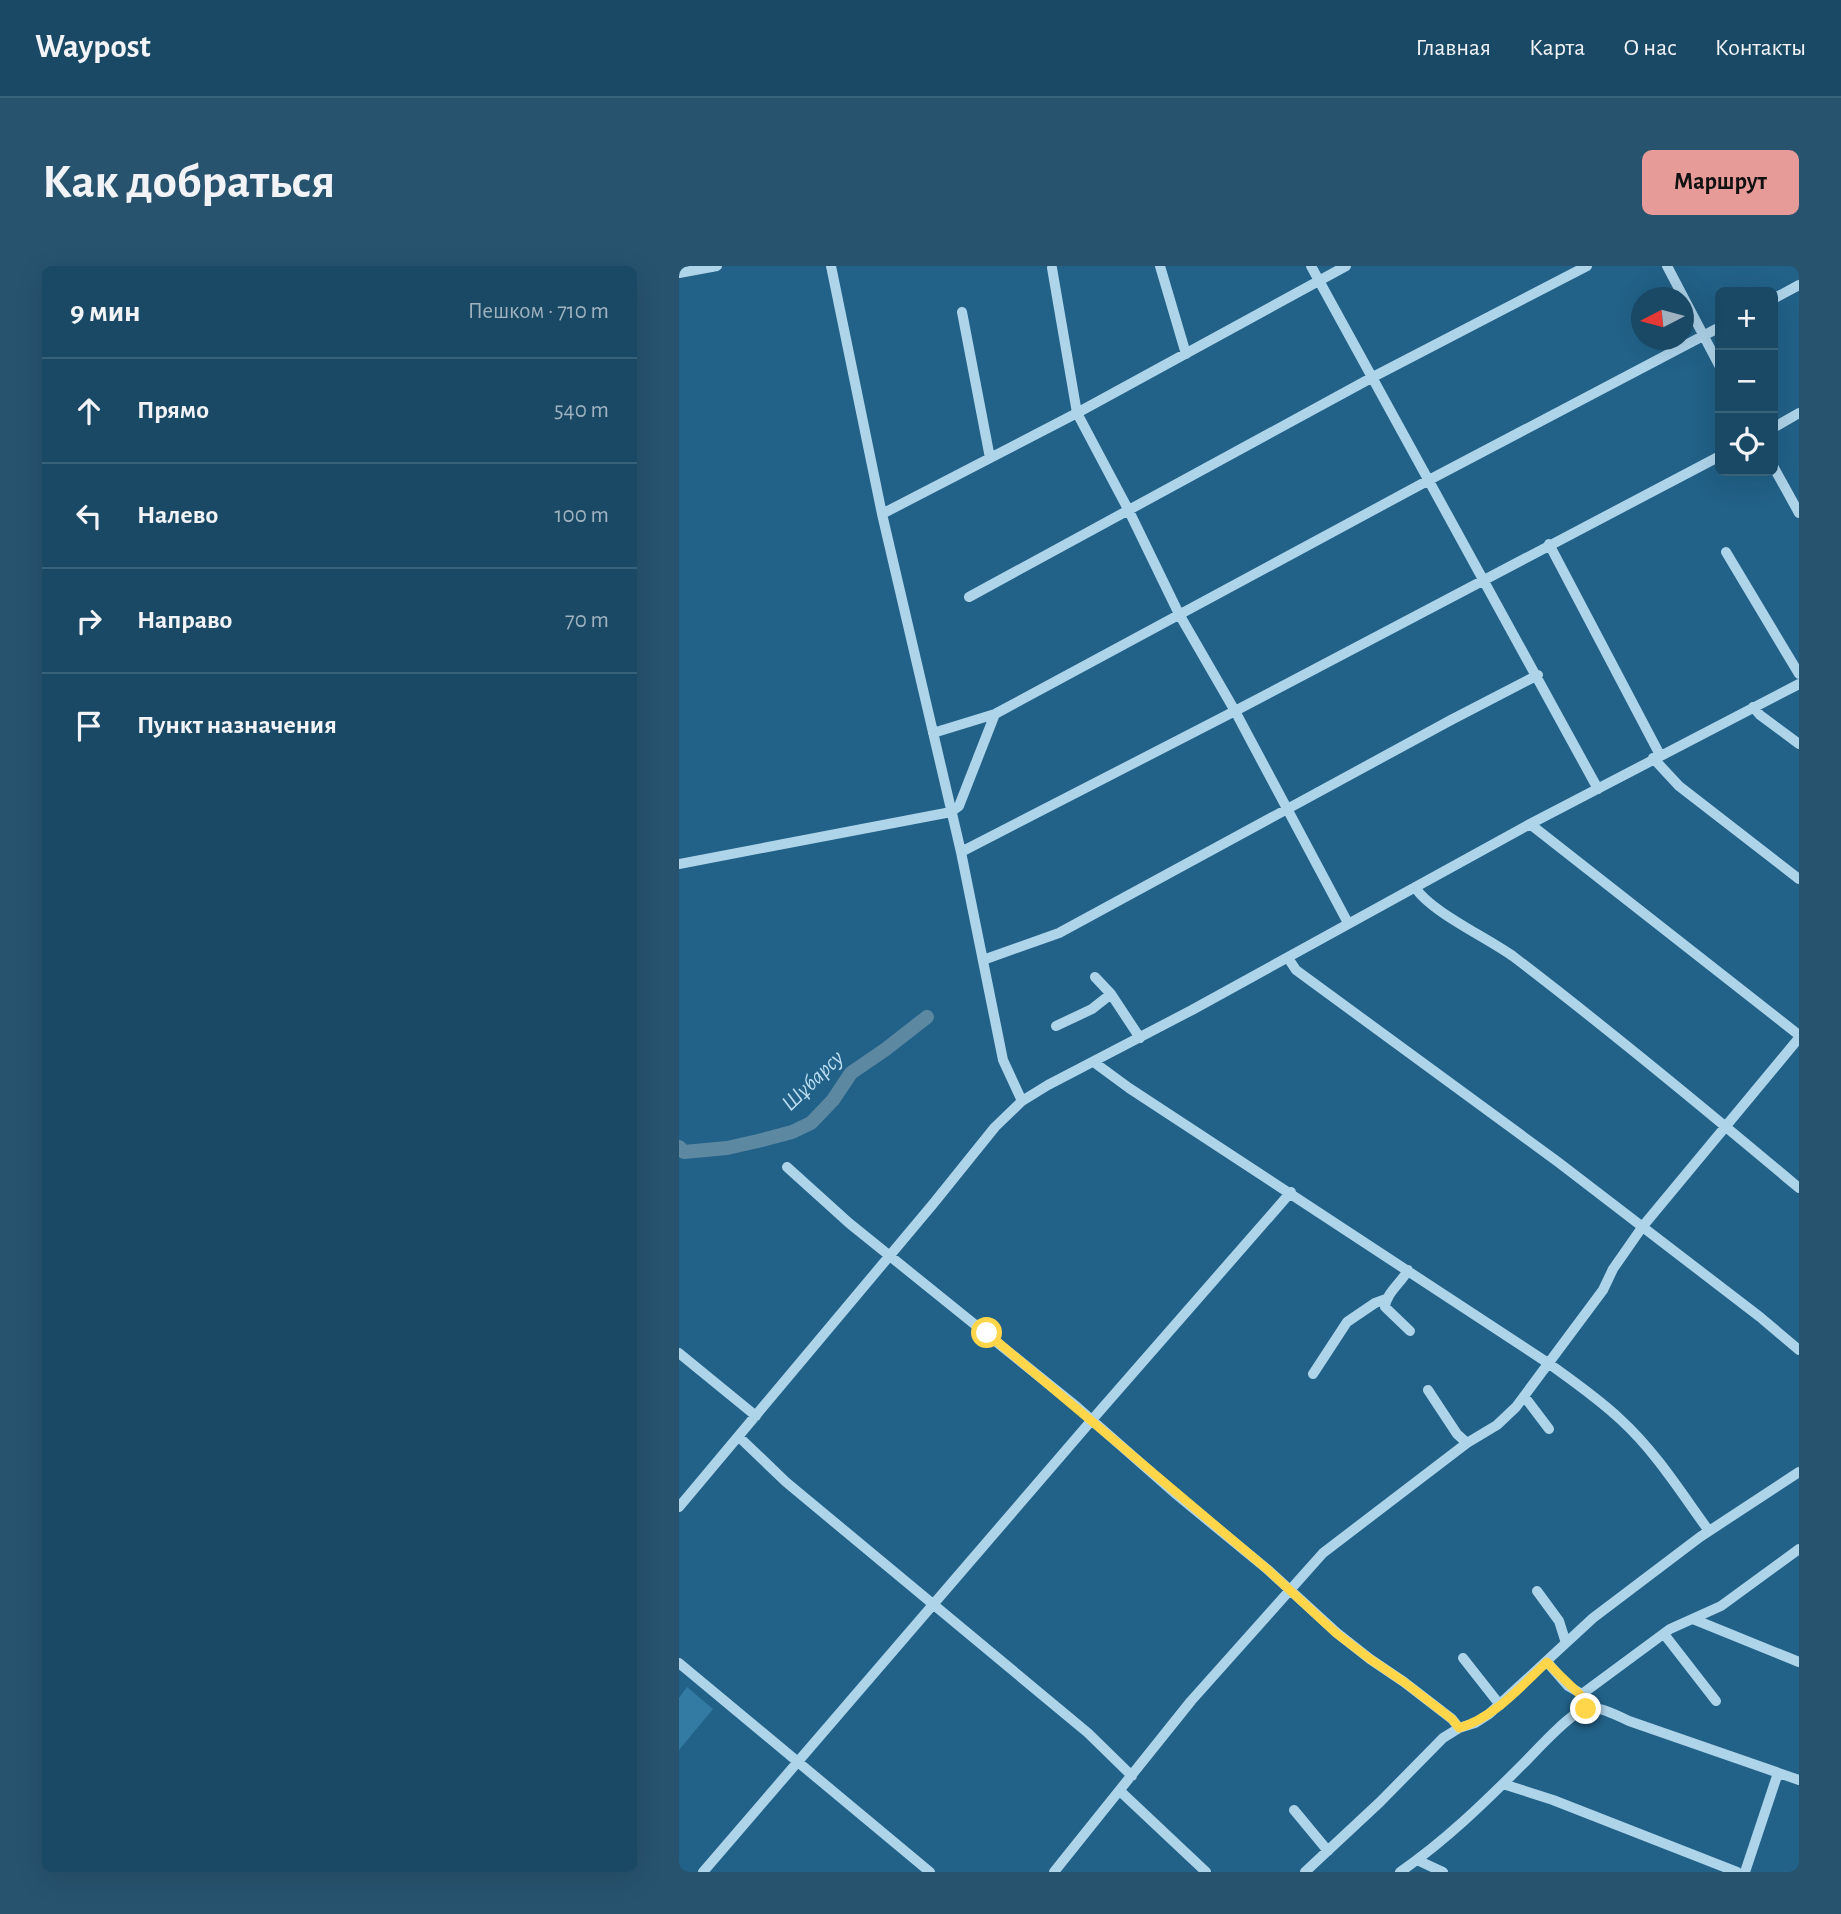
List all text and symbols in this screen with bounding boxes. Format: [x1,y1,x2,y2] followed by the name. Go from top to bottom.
[35,31,151,64] text: Waypost
[1416,36,1491,60] text: Главная
[1529,36,1585,60] text: Карта
[1623,36,1677,60] text: О нас
[1715,36,1806,60] text: Контакты
[1642,150,1799,215] button: Маршрут
[42,158,335,207] text: Как добраться
[1631,287,1694,350] north arrow
[1715,287,1778,476] map controls
[1715,287,1778,350] button: +
[70,297,141,327] text: 9 мин
[468,300,609,323] text: Пешком · 710 m
[1715,350,1778,413] button: −
[70,392,108,430] icon: ahead
[137,397,209,423] text: Прямо
[554,399,609,422] text: 540 m
[1715,413,1778,476] button: locate
[70,497,108,535] icon: left
[137,502,218,528] text: Налево
[555,504,609,527] text: 100 m
[70,602,108,640] icon: right
[137,607,232,633] text: Направо
[565,609,609,632] text: 70 m
[70,707,108,745] icon: arrive
[137,712,337,738] text: Пункт назначения
[778,1046,848,1116] water label: Шұбарсу
[971,1317,1002,1348] route start
[1570,1693,1601,1724] route end

